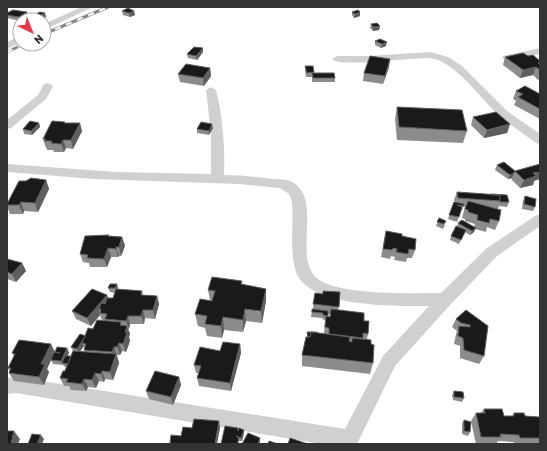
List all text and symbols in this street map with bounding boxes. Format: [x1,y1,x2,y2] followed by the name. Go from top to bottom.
[12,12,52,52] north arrow
[31,31,46,46] text: N

